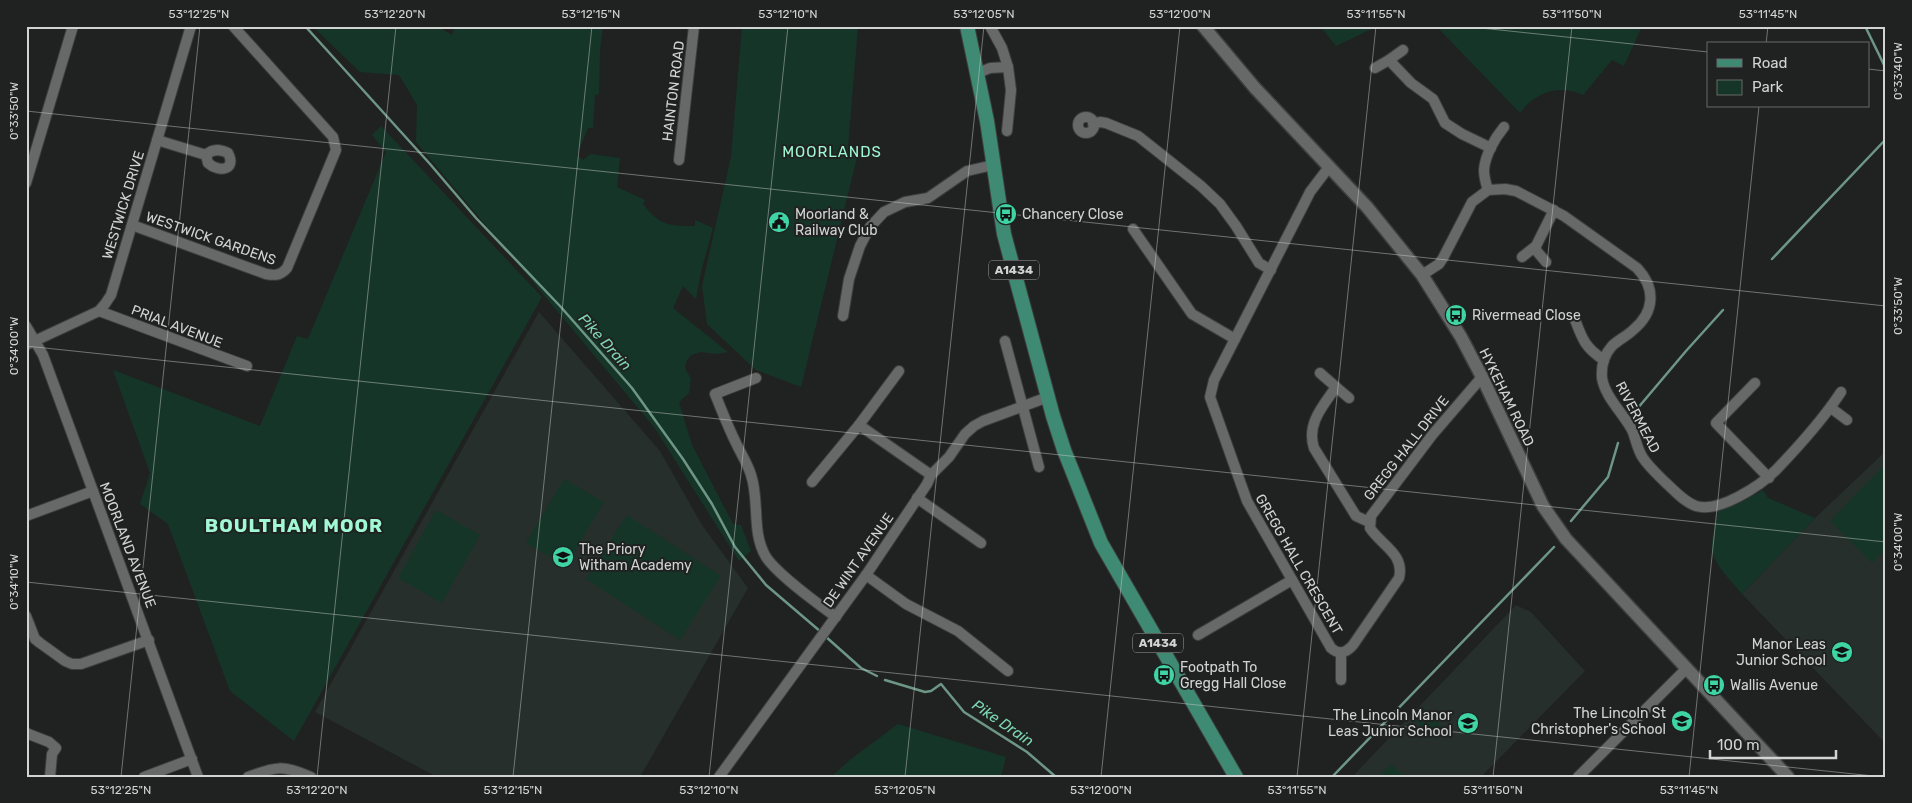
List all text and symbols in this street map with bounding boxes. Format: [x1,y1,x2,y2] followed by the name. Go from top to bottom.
[169,7,229,21] text: 53°12'25"N
[364,7,426,21] text: 53°12'20"N
[562,7,620,21] text: 53°12'15"N
[758,7,818,21] text: 53°12'10"N
[953,7,1015,21] text: 53°12'05"N
[1149,7,1211,21] text: 53°12'00"N
[1347,7,1405,21] text: 53°11'55"N
[1542,7,1602,21] text: 53°11'50"N
[1739,7,1797,21] text: 53°11'45"N
[659,40,688,142] street label: HAINTON ROAD
[1707,42,1870,108] legend
[1891,42,1905,100] text: 0°33'40"W
[1752,54,1788,72] text: Road
[1752,78,1783,96] text: Park
[7,82,21,140] text: 0°33'50"W
[782,143,882,161] district label: MOORLANDS
[99,149,148,262] street label: WESTWICK DRIVE
[994,202,1018,226] bus stop icon: Chancery Close
[795,206,878,239] place label: Moorland & Railway Club
[1022,206,1124,223] place label: Chancery Close
[143,208,279,269] street label: WESTWICK GARDENS
[767,210,791,234] public building icon: Moorland & Railway Club
[989,260,1039,280] road number: A1434
[1891,277,1905,335] text: 0°33'50"W
[129,301,225,352] street label: PRIAL AVENUE
[1444,303,1468,327] bus stop icon: Rivermead Close
[1472,307,1581,324] place label: Rivermead Close
[575,310,635,374] water label: Pike Drain
[7,316,21,375] text: 0°34'00"W
[1475,345,1538,449] street label: HYKEHAM ROAD
[1612,379,1663,456] street label: RIVERMEAD
[1360,393,1453,504] street label: GREGG HALL DRIVE
[96,480,159,610] street label: MOORLAND AVENUE
[1251,491,1346,637] street label: GREGG HALL CRESCENT
[820,510,897,611] street label: DE WINT AVENUE
[1891,512,1905,571] text: 0°34'00"W
[205,514,383,537] district label: BOULTHAM MOOR
[579,541,692,574] place label: The Priory Witham Academy
[551,545,575,569] school or university icon: The Priory Witham Academy
[7,554,21,610] text: 0°34'10"W
[1133,634,1183,652] road number: A1434
[1736,636,1826,669] place label: Manor Leas Junior School
[1830,640,1854,664] school or university icon: Manor Leas Junior School
[1180,659,1287,692] place label: Footpath To Gregg Hall Close
[1152,663,1176,687] bus stop icon: Footpath To Gregg Hall Close
[1702,673,1726,697] bus stop icon: Wallis Avenue
[1730,677,1818,694] place label: Wallis Avenue
[969,696,1037,750] water label: Pike Drain
[1531,705,1667,738] place label: The Lincoln St Christopher's School
[1328,707,1453,740] place label: The Lincoln Manor Leas Junior School
[1670,709,1694,733] school or university icon: The Lincoln St Christopher's School
[1456,711,1480,735] school or university icon: The Lincoln Manor Leas Junior School
[1710,728,1836,760] scale bar
[1717,736,1759,754] text: 100 m
[91,783,151,797] text: 53°12'25"N
[286,783,348,797] text: 53°12'20"N
[484,783,542,797] text: 53°12'15"N
[679,783,739,797] text: 53°12'10"N
[874,783,936,797] text: 53°12'05"N
[1070,783,1132,797] text: 53°12'00"N
[1268,783,1326,797] text: 53°11'55"N
[1463,783,1523,797] text: 53°11'50"N
[1660,783,1718,797] text: 53°11'45"N

